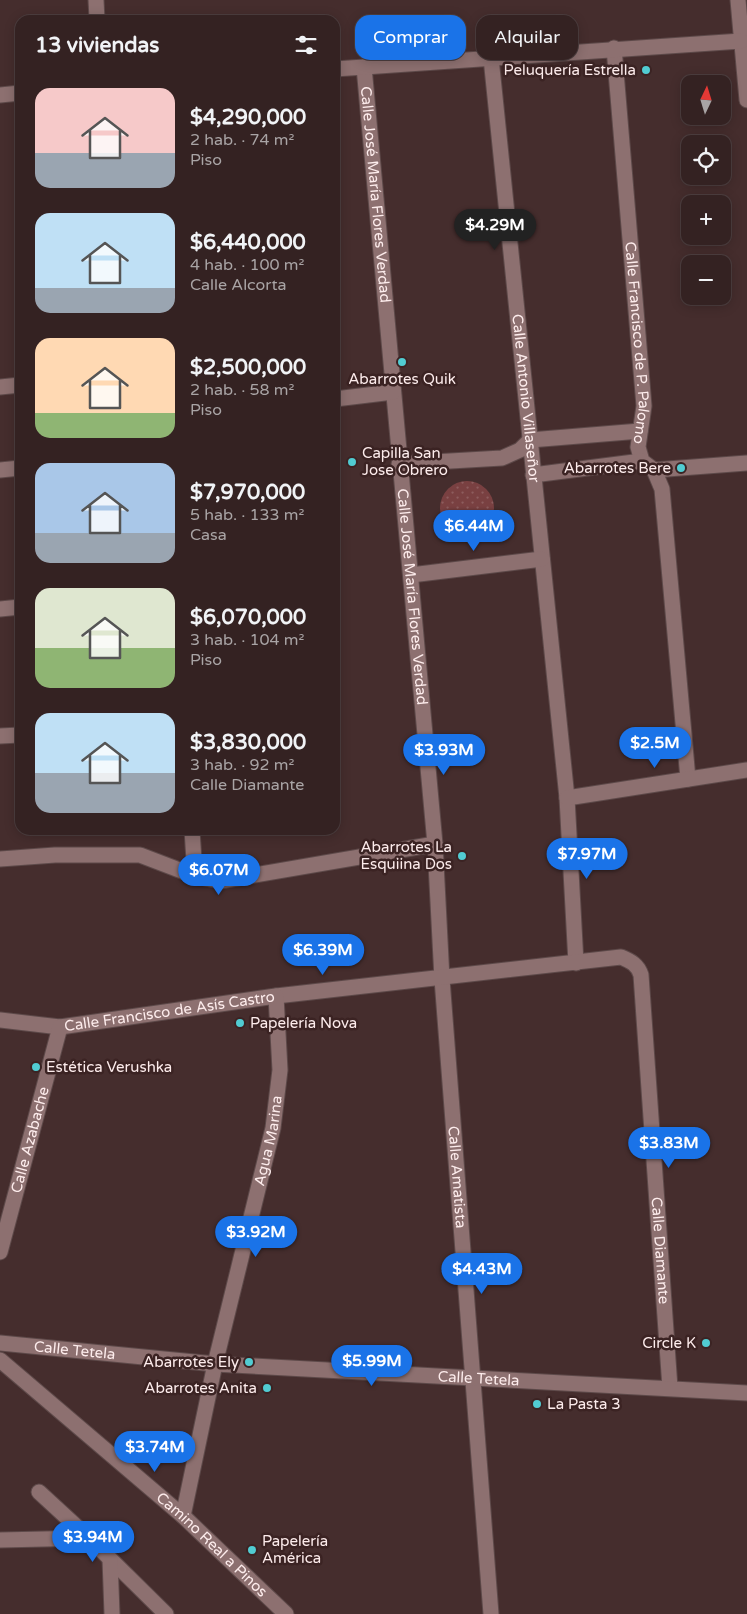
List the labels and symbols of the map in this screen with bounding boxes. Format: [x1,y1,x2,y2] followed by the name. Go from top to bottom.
[504,61,636,79] place label: Peluquería Estrella
[640,64,652,76] marker: Peluquería Estrella
[681,75,731,125] north arrow
[357,85,394,304] street label: Calle José María Flores Verdad
[454,208,536,251] pin: $4.29M
[621,241,653,445] street label: Calle Francisco de P. Palomo
[508,313,544,484] street label: Calle Antonio Villaseñor
[396,356,408,368] marker: Abarrotes Quik
[348,370,456,388] place label: Abarrotes Quik
[362,444,448,479] place label: Capilla San Jose Obrero
[346,456,358,468] marker: Capilla San Jose Obrero
[564,459,671,477] place label: Abarrotes Bere
[675,462,687,474] marker: Abarrotes Bere
[394,488,431,706] street label: Calle José María Flores Verdad
[433,510,515,552] pin: $6.44M
[620,726,690,769] pin: $2.5M
[403,734,485,776] pin: $3.93M
[360,838,452,873] place label: Abarrotes La Esquiina Dos
[546,838,628,880] pin: $7.97M
[456,850,468,862] marker: Abarrotes La Esquiina Dos
[178,854,260,896] pin: $6.07M
[282,934,364,976] pin: $6.39M
[63,987,276,1035] street label: Calle Francisco de Asís Castro
[250,1014,357,1032] place label: Papelería Nova
[234,1017,246,1029] marker: Papelería Nova
[46,1058,172,1076] place label: Estética Verushka
[30,1061,42,1073] marker: Estética Verushka
[7,1085,53,1195] street label: Calle Azabache
[250,1095,286,1188] street label: Agua Marina
[444,1125,470,1229] street label: Calle Amatista
[628,1126,710,1169] pin: $3.83M
[648,1196,673,1305] street label: Calle Diamante
[215,1216,297,1258] pin: $3.92M
[441,1252,523,1295] pin: $4.43M
[642,1334,696,1352] place label: Circle K
[33,1337,116,1363] street label: Calle Tetela
[700,1337,712,1349] marker: Circle K
[331,1344,413,1387] pin: $5.99M
[143,1353,239,1371] place label: Abarrotes Ely
[243,1356,255,1368] marker: Abarrotes Ely
[437,1367,520,1390] street label: Calle Tetela
[144,1379,257,1397] place label: Abarrotes Anita
[261,1382,273,1394] marker: Abarrotes Anita
[547,1395,621,1413] place label: La Pasta 3
[531,1398,543,1410] marker: La Pasta 3
[114,1430,196,1473] pin: $3.74M
[153,1488,271,1601] street label: Camino Real a Pinos
[52,1520,134,1563] pin: $3.94M
[262,1532,328,1567] place label: Papelería América
[246,1544,258,1556] marker: Papelería América

